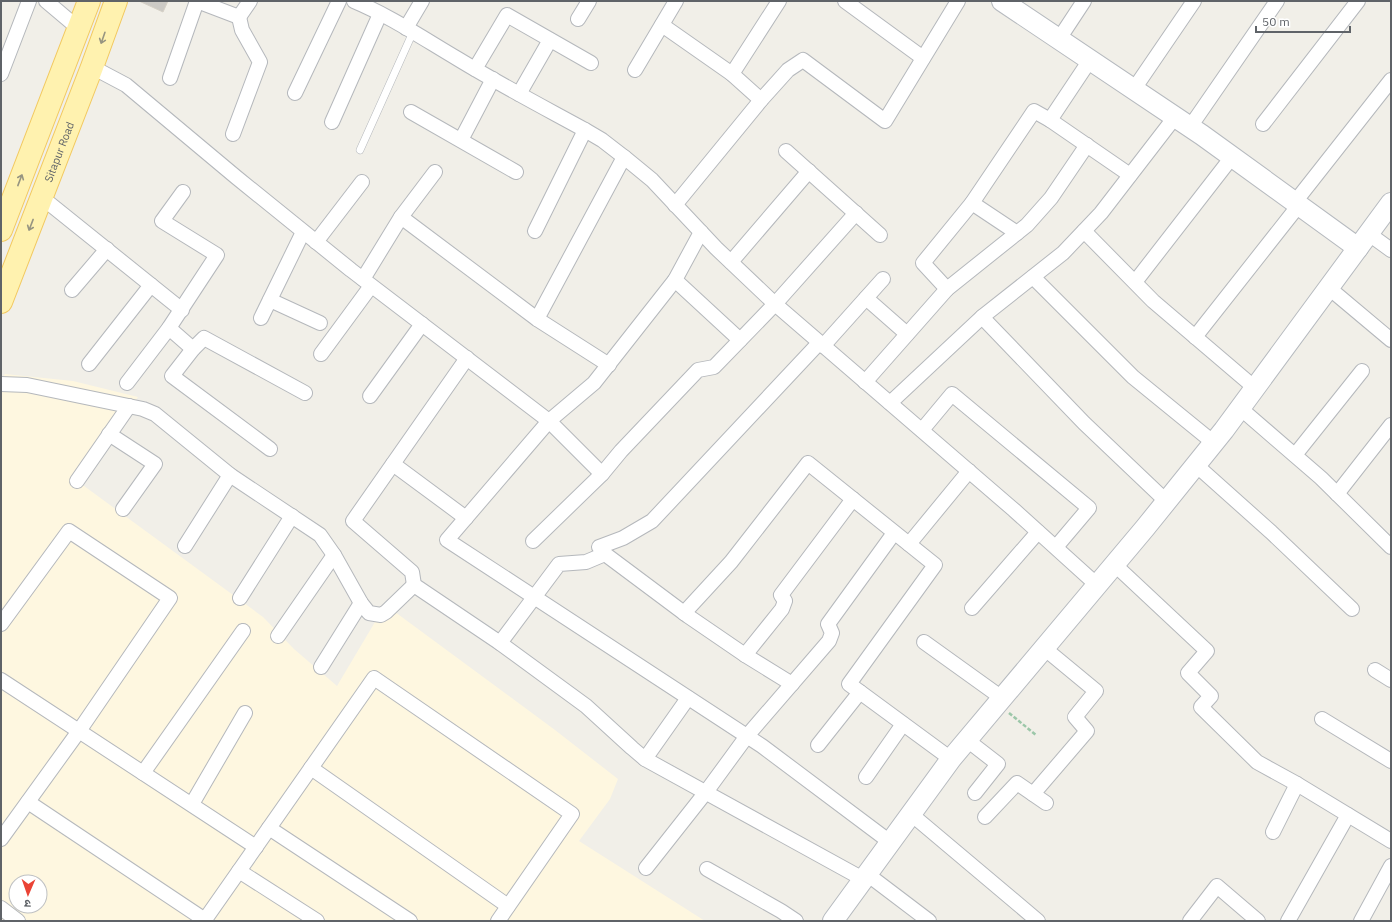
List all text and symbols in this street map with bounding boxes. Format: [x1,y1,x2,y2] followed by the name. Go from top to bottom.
[1256,8,1350,34] scale bar
[1262,14,1290,29] text: 50 m
[99,31,106,44] one-way arrow
[41,120,77,184] street label: Sitapur Road
[17,175,25,187] one-way arrow
[27,218,35,230] one-way arrow
[8,874,48,914] north arrow
[24,897,31,911] text: उ

